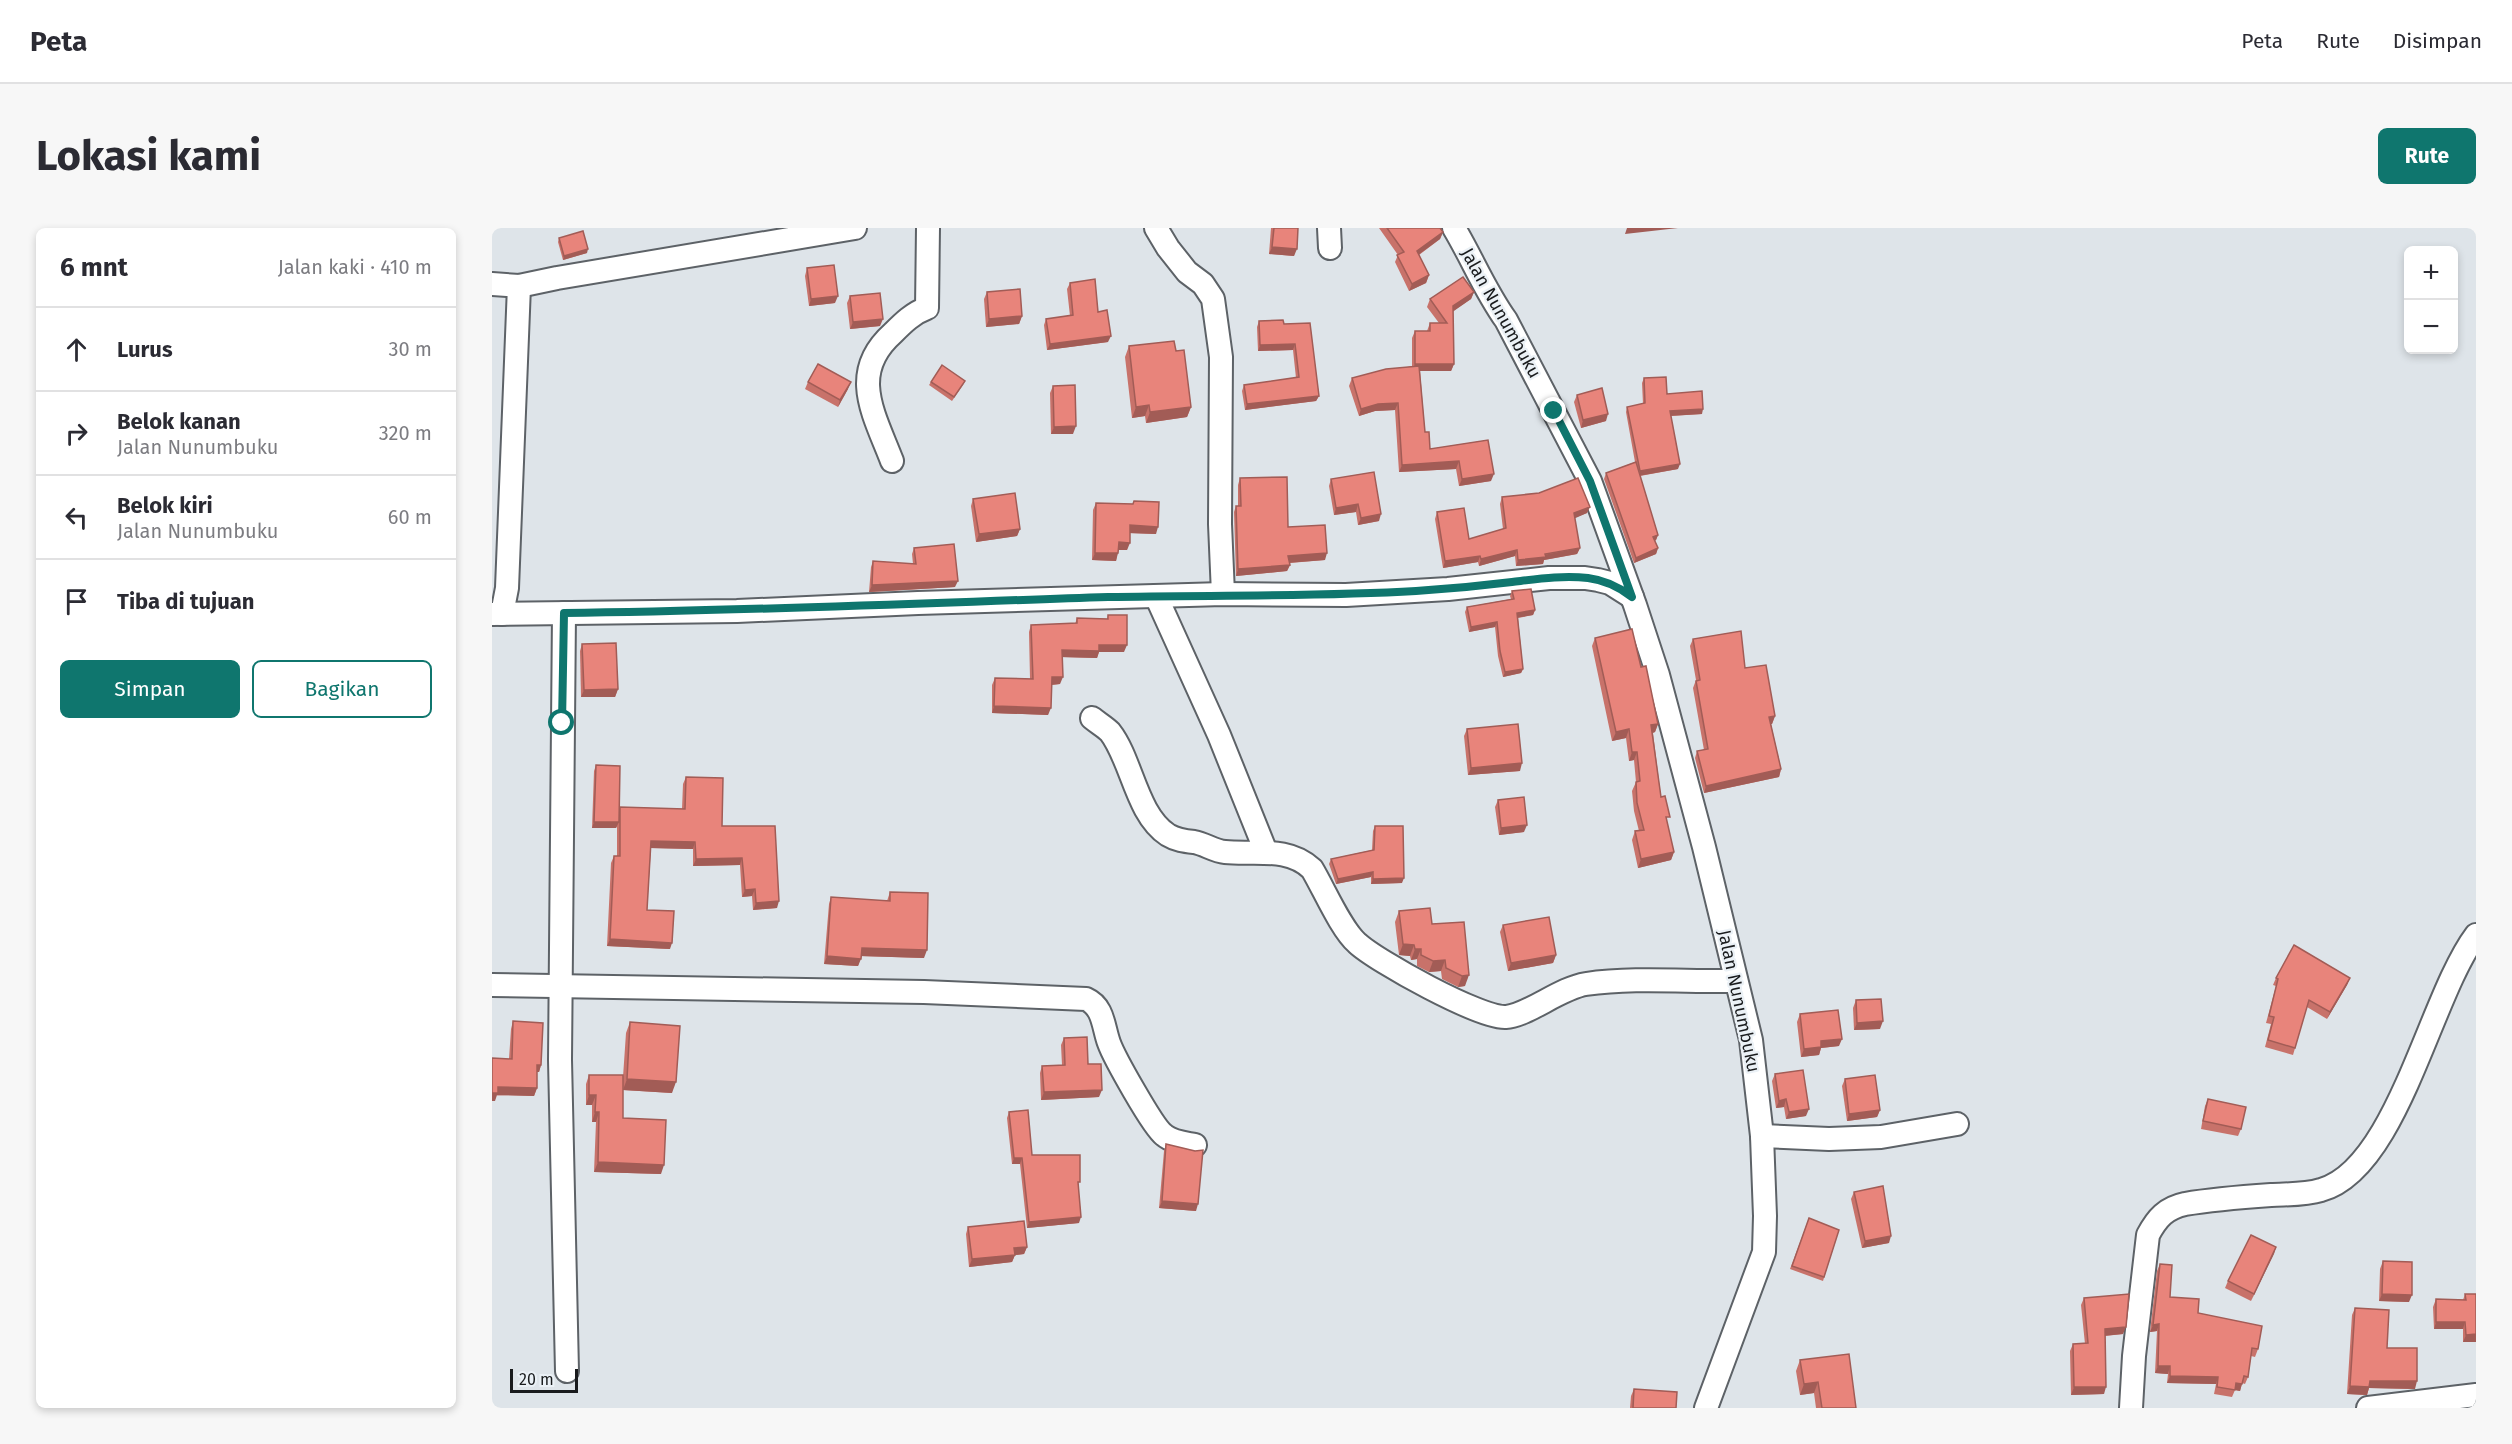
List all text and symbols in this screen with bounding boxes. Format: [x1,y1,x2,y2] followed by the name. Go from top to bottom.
[30,25,87,58] text: Peta
[2241,28,2283,54] text: Peta
[2316,28,2360,54] text: Rute
[2393,28,2482,54] text: Disimpan
[2378,128,2476,184] button: Rute
[36,131,261,181] text: Lokasi kami
[1456,244,1546,382] street label: Jalan Nunumbuku
[2404,246,2458,354] map controls
[2404,246,2458,300] button: +
[60,252,128,283] text: 6 mnt
[278,255,432,279] text: Jalan kaki · 410 m
[2404,300,2458,354] button: −
[60,333,93,366] icon: ahead
[117,336,173,363] text: Lurus
[388,337,432,361] text: 30 m
[1540,397,1566,423] route end
[117,408,241,435] text: Belok kanan
[60,417,93,450] icon: right
[379,421,432,445] text: 320 m
[117,435,279,459] text: Jalan Nunumbuku
[117,492,213,519] text: Belok kiri
[60,501,93,534] icon: left
[388,505,432,529] text: 60 m
[117,519,279,543] text: Jalan Nunumbuku
[60,585,93,618] icon: arrive
[117,588,254,615] text: Tiba di tujuan
[60,660,240,718] button: Simpan
[252,660,432,718] button: Bagikan
[548,709,574,735] route start
[1713,928,1765,1074] street label: Jalan Nunumbuku
[510,1366,578,1394] scale bar
[519,1370,554,1389] text: 20 m

